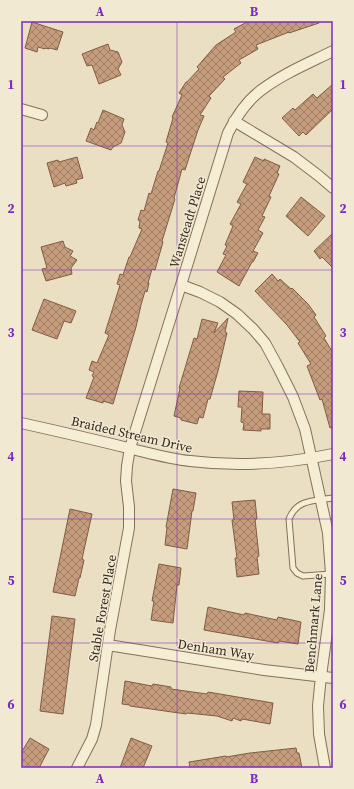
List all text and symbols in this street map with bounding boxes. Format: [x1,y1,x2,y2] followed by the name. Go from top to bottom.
[96,3,105,20] text: A
[250,3,259,20] text: B
[7,76,15,93] text: 1
[339,76,347,93] text: 1
[166,174,210,270] street label: Wansteadt Place
[7,200,15,217] text: 2
[339,200,347,217] text: 2
[7,324,15,341] text: 3
[339,324,347,341] text: 3
[70,412,194,457] street label: Braided Stream Drive
[7,448,15,465] text: 4
[339,448,347,465] text: 4
[85,553,120,663] street label: Stable Forest Place
[7,572,15,589] text: 5
[301,572,326,673] street label: Benchmark Lane
[339,572,347,589] text: 5
[176,635,256,664] street label: Denham Way
[7,696,15,713] text: 6
[339,696,347,713] text: 6
[96,770,105,787] text: A
[250,770,259,787] text: B

